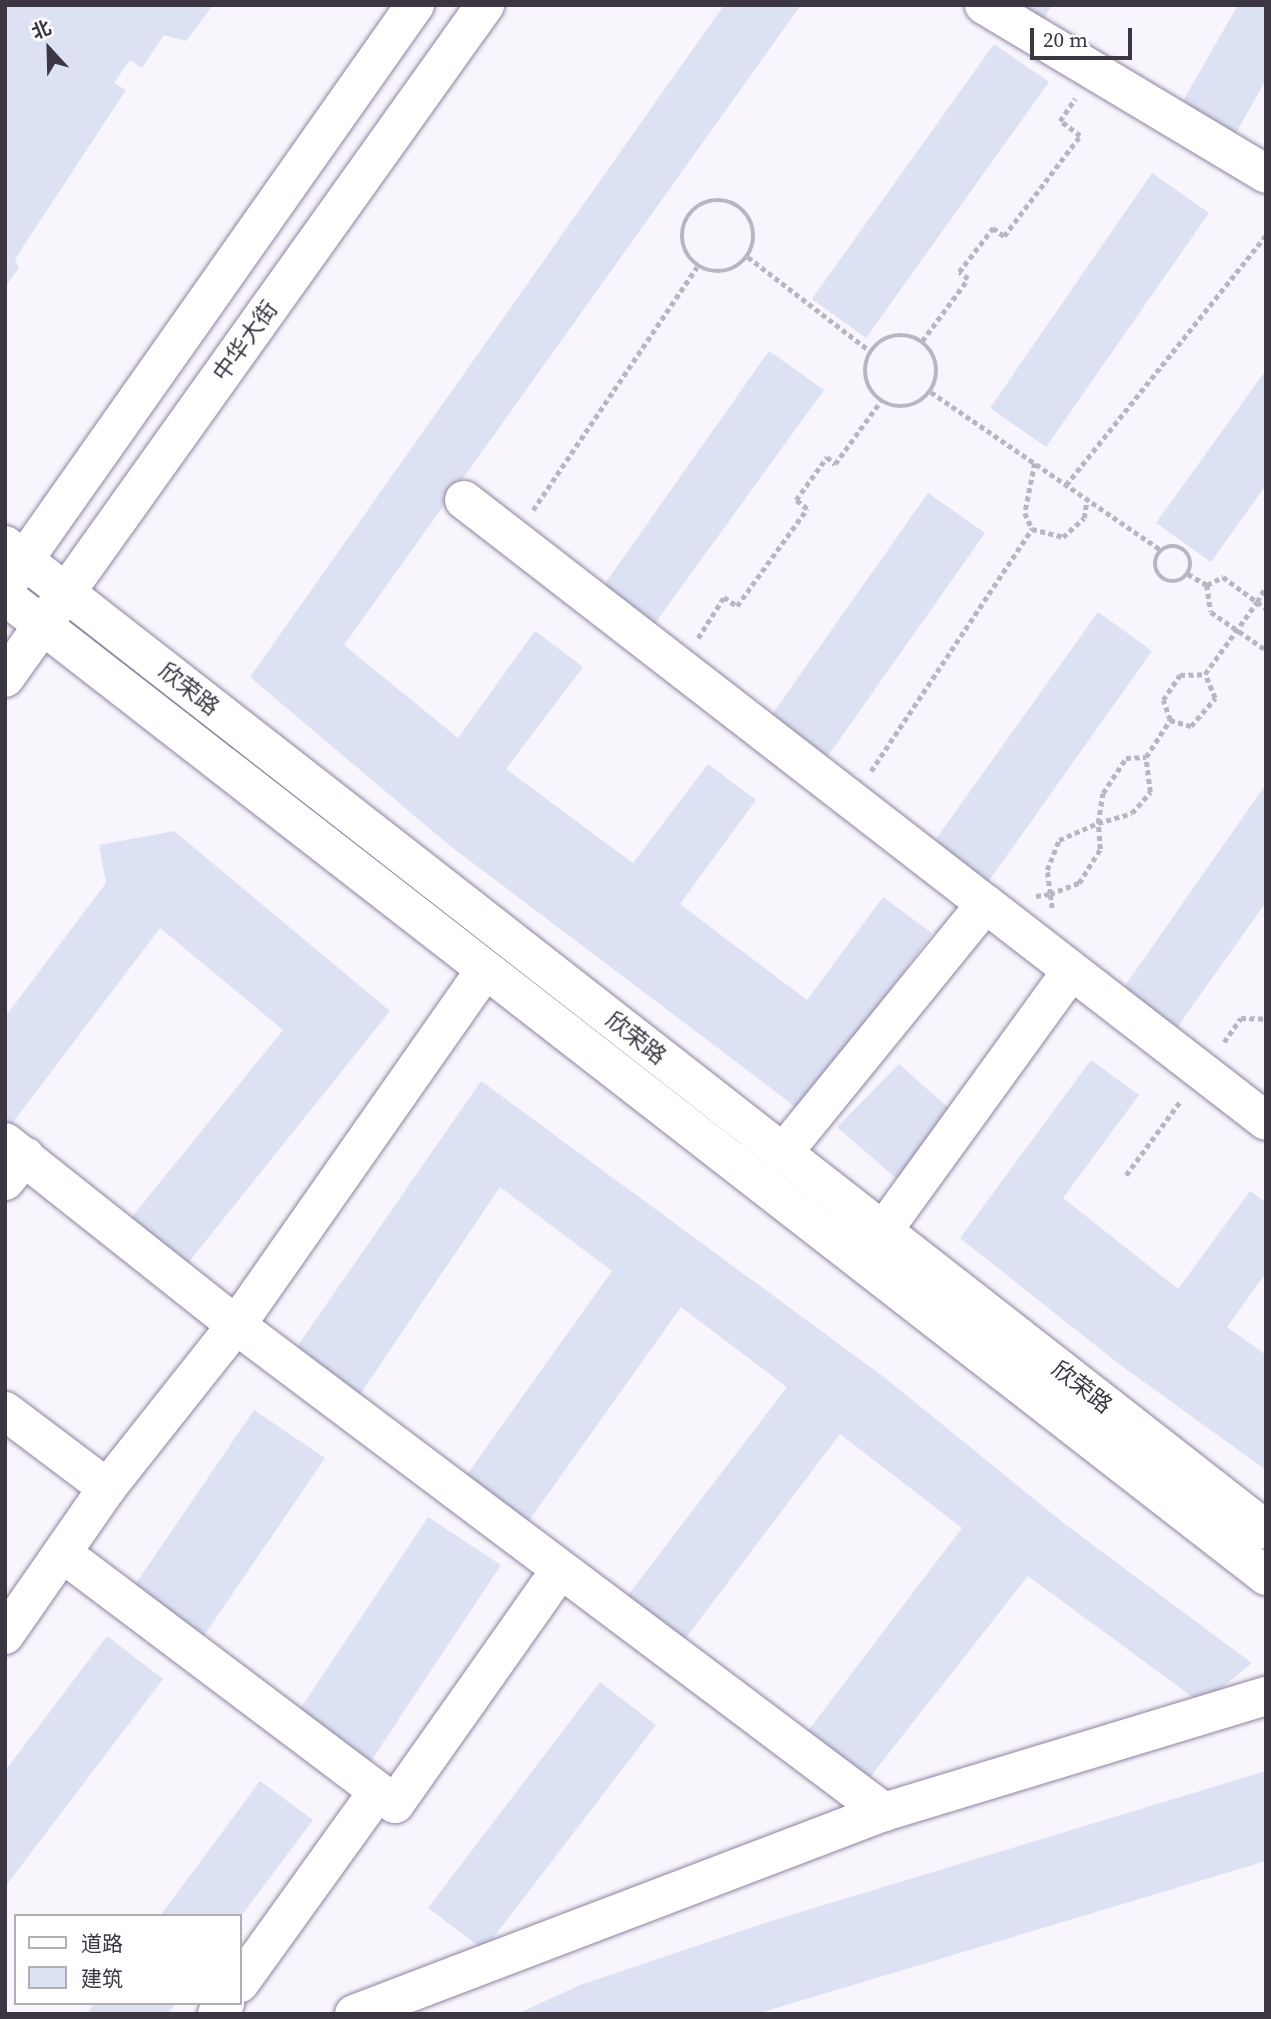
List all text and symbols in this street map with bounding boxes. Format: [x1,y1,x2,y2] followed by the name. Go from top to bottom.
[14,14,84,84] north arrow
[27,14,55,45] text: 北
[1033,14,1134,58] scale bar
[1043,25,1088,54] text: 20 m
[207,296,283,386] street label: 中华大街
[153,657,225,721] street label: 欣荣路
[600,1006,672,1070] street label: 欣荣路
[1046,1355,1118,1419] street label: 欣荣路
[14,1914,242,2005] legend
[81,1929,123,1958] text: 道路
[81,1964,123,1993] text: 建筑

